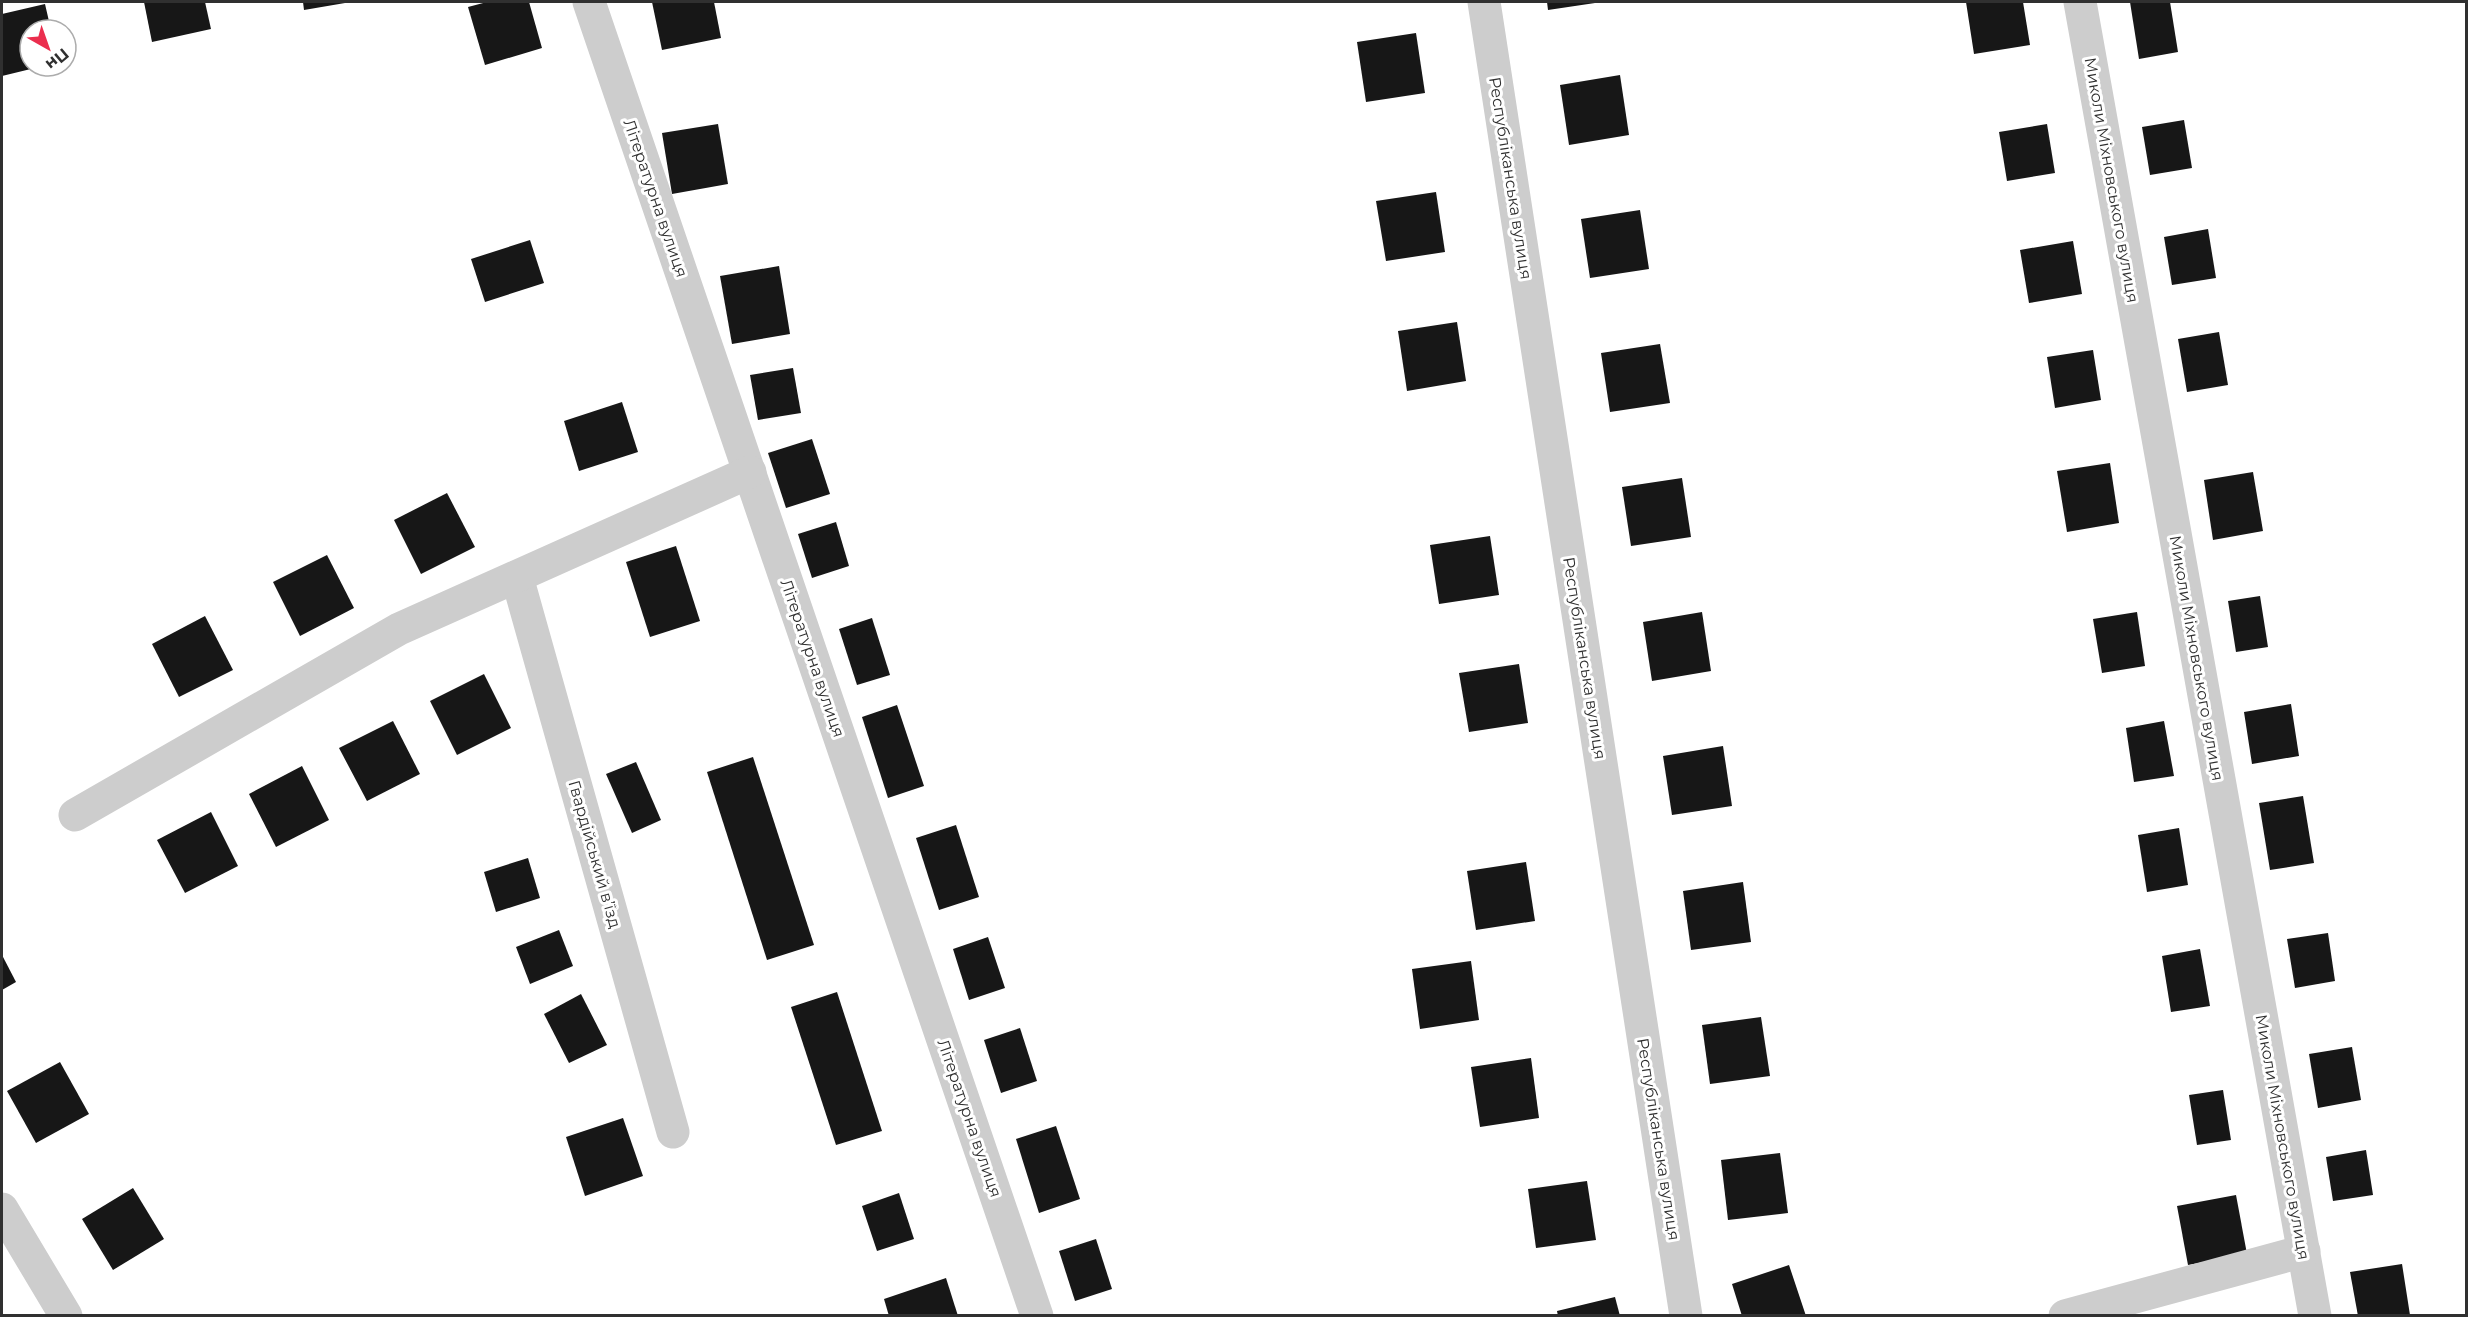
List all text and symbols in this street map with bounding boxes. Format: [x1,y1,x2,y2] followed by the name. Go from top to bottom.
[18,18,78,78] north arrow
[42,44,73,74] text: Пн
[2081,56,2142,304] street label: Миколи Міхновського вулиця
[1485,76,1536,281] street label: Республіканська вулиця
[620,117,692,280] street label: Літературна вулиця
[2166,534,2227,782] street label: Миколи Міхновського вулиця
[1559,556,1610,761] street label: Республіканська вулиця
[777,577,849,740] street label: Літературна вулиця
[564,778,625,930] street label: Гвардійський в’їзд
[2252,1013,2313,1261] street label: Миколи Міхновського вулиця
[934,1037,1006,1200] street label: Літературна вулиця
[1633,1037,1684,1242] street label: Республіканська вулиця

